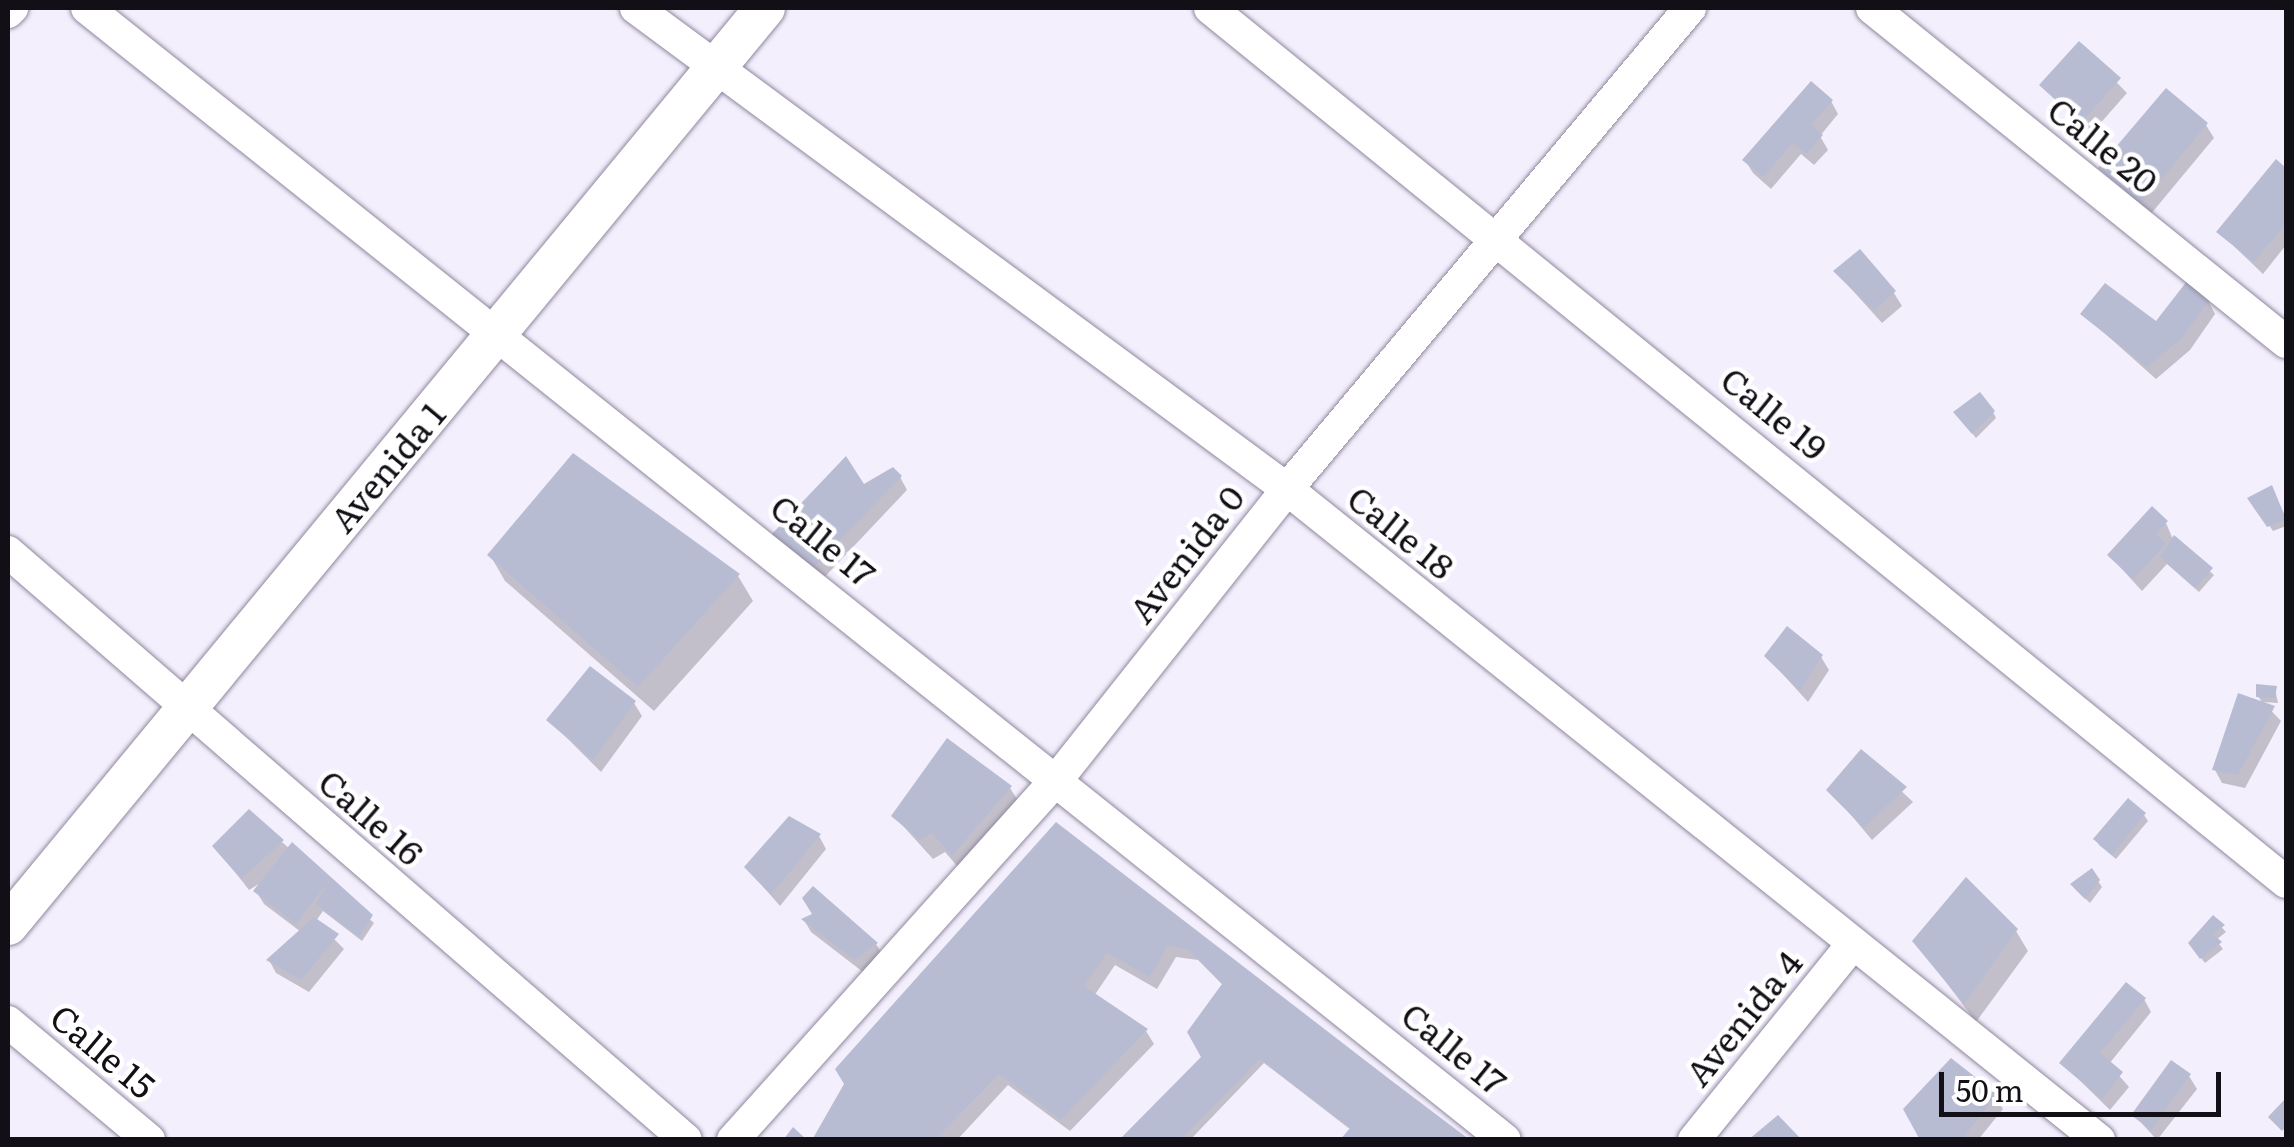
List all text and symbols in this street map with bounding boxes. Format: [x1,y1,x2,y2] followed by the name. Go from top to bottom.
[2041,87,2167,201] street label: Calle 20
[1714,357,1836,467] street label: Calle 19
[320,393,452,539] street label: Avenida 1
[1340,475,1464,587] street label: Calle 18
[1118,476,1252,630] street label: Avenida 0
[763,484,885,594] street label: Calle 17
[311,759,433,873] street label: Calle 16
[1675,941,1809,1093] street label: Avenida 4
[1394,992,1516,1102] street label: Calle 17
[43,994,165,1106] street label: Calle 15
[1944,1052,2226,1114] scale bar
[1956,1067,2024,1111] text: 50 m

